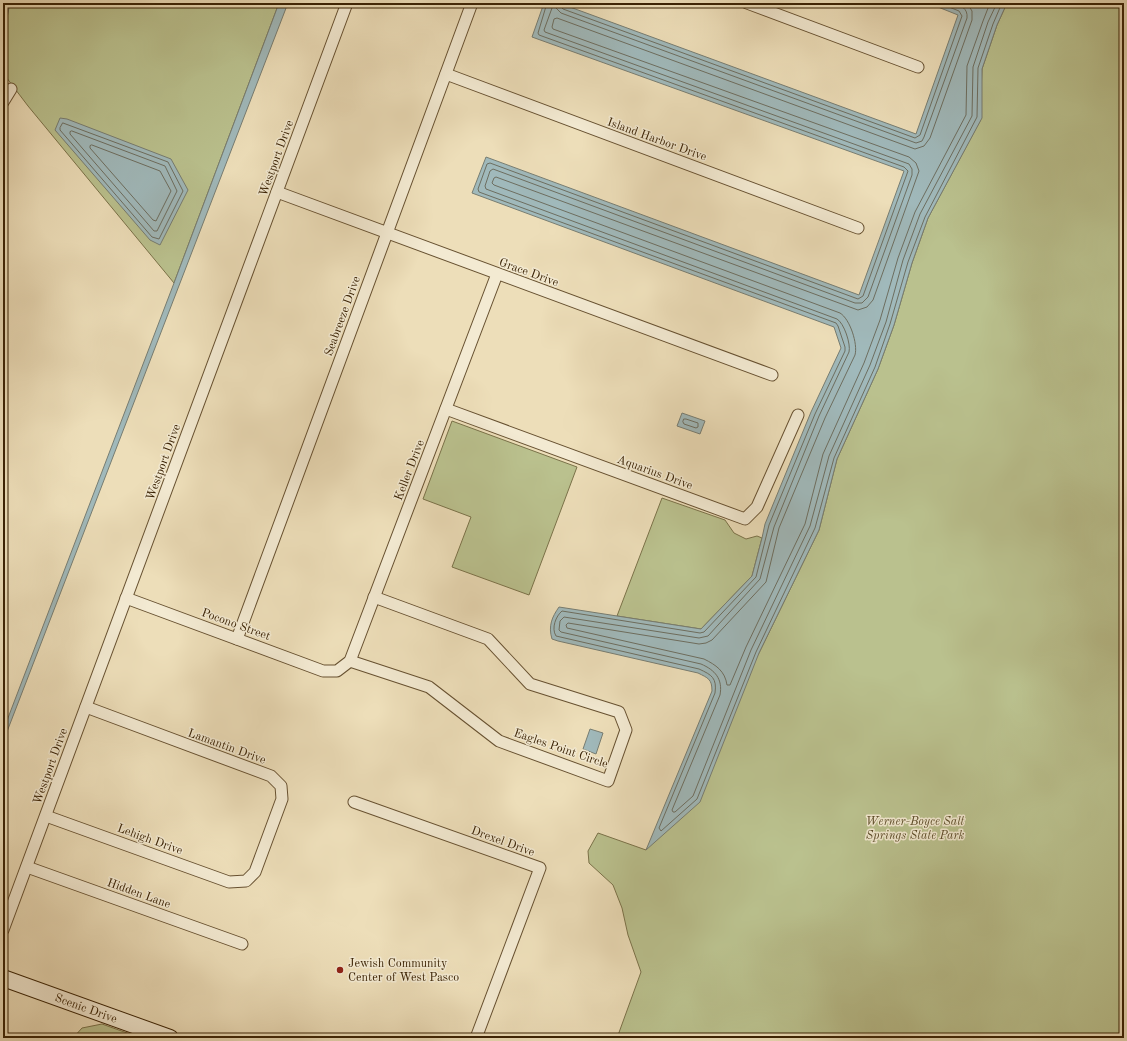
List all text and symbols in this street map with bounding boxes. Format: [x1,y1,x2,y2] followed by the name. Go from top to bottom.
[605,116,708,164] street label: Island Harbor Drive
[258,118,296,198] street label: Westport Drive
[497,257,560,289] street label: Grace Drive
[323,274,363,358] street label: Seabreeze Drive
[145,422,183,502] street label: Westport Drive
[393,438,427,502] street label: Keller Drive
[615,454,695,492] street label: Aquarius Drive
[200,607,272,643] street label: Pocono Street
[32,726,70,806] street label: Westport Drive
[186,727,268,767] street label: Lamantin Drive
[512,727,610,771] street label: Eagles Point Circle
[866,816,965,842] park label: Werner-Boyce Salt Springs State Park
[115,823,184,857] street label: Lehigh Drive
[469,825,536,859] street label: Drexel Drive
[105,877,172,911] street label: Hidden Lane
[348,958,459,984] place label: Jewish Community Center of West Pasco
[335,965,345,975] marker: Jewish Community Center of West Pasco
[53,992,119,1026] street label: Scenic Drive

